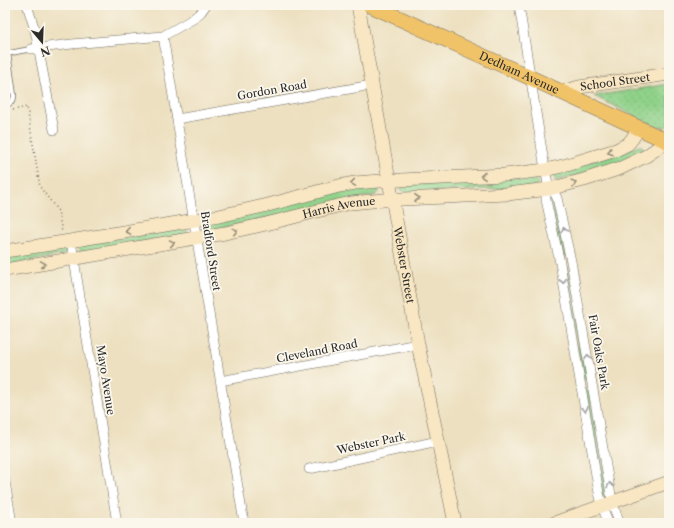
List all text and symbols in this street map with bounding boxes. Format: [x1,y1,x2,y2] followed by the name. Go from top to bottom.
[22,22,62,62] north arrow
[38,43,52,60] text: N
[477,49,562,97] street label: Dedham Avenue
[579,70,651,94] street label: School Street
[236,77,308,103] street label: Gordon Road
[606,147,613,155] one-way arrow
[480,172,486,181] one-way arrow
[350,179,356,187] one-way arrow
[571,179,578,188] one-way arrow
[301,194,376,221] street label: Harris Avenue
[414,194,420,202] one-way arrow
[198,210,224,292] street label: Bradford Street
[390,225,418,304] street label: Webster Street
[560,226,569,233] one-way arrow
[125,227,131,235] one-way arrow
[232,228,238,236] one-way arrow
[169,239,175,247] one-way arrow
[40,260,47,269] one-way arrow
[558,278,567,284] one-way arrow
[585,313,613,391] street label: Fair Oaks Park
[275,336,359,366] street label: Cleveland Road
[94,344,118,416] street label: Mayo Avenue
[584,354,592,360] one-way arrow
[580,406,589,412] one-way arrow
[334,429,407,457] street label: Webster Park
[606,482,614,489] one-way arrow

